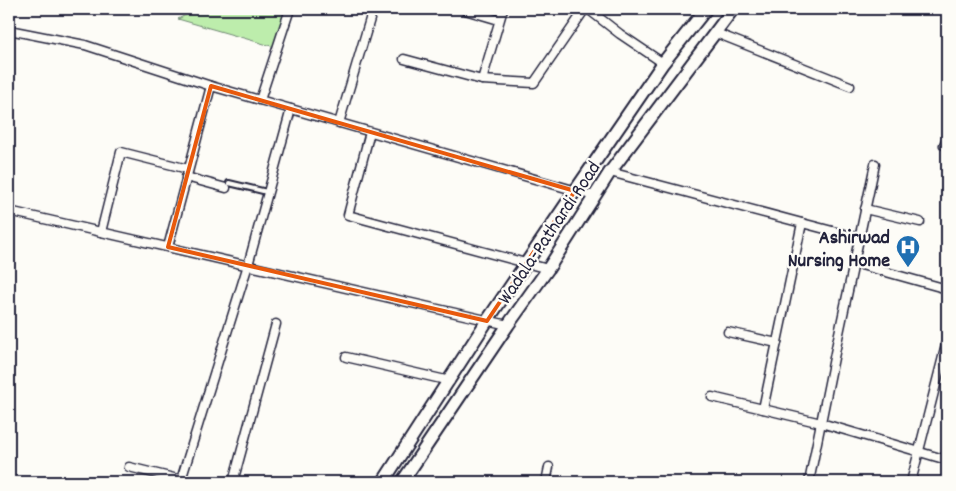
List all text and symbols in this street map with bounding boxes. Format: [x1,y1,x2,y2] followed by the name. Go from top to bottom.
[492,156,609,311] street label: Wadala-Pathardi Road
[788,225,890,276] place label: Ashirwad Nursing Home
[895,234,921,268] hospital icon: Ashirwad Nursing Home

